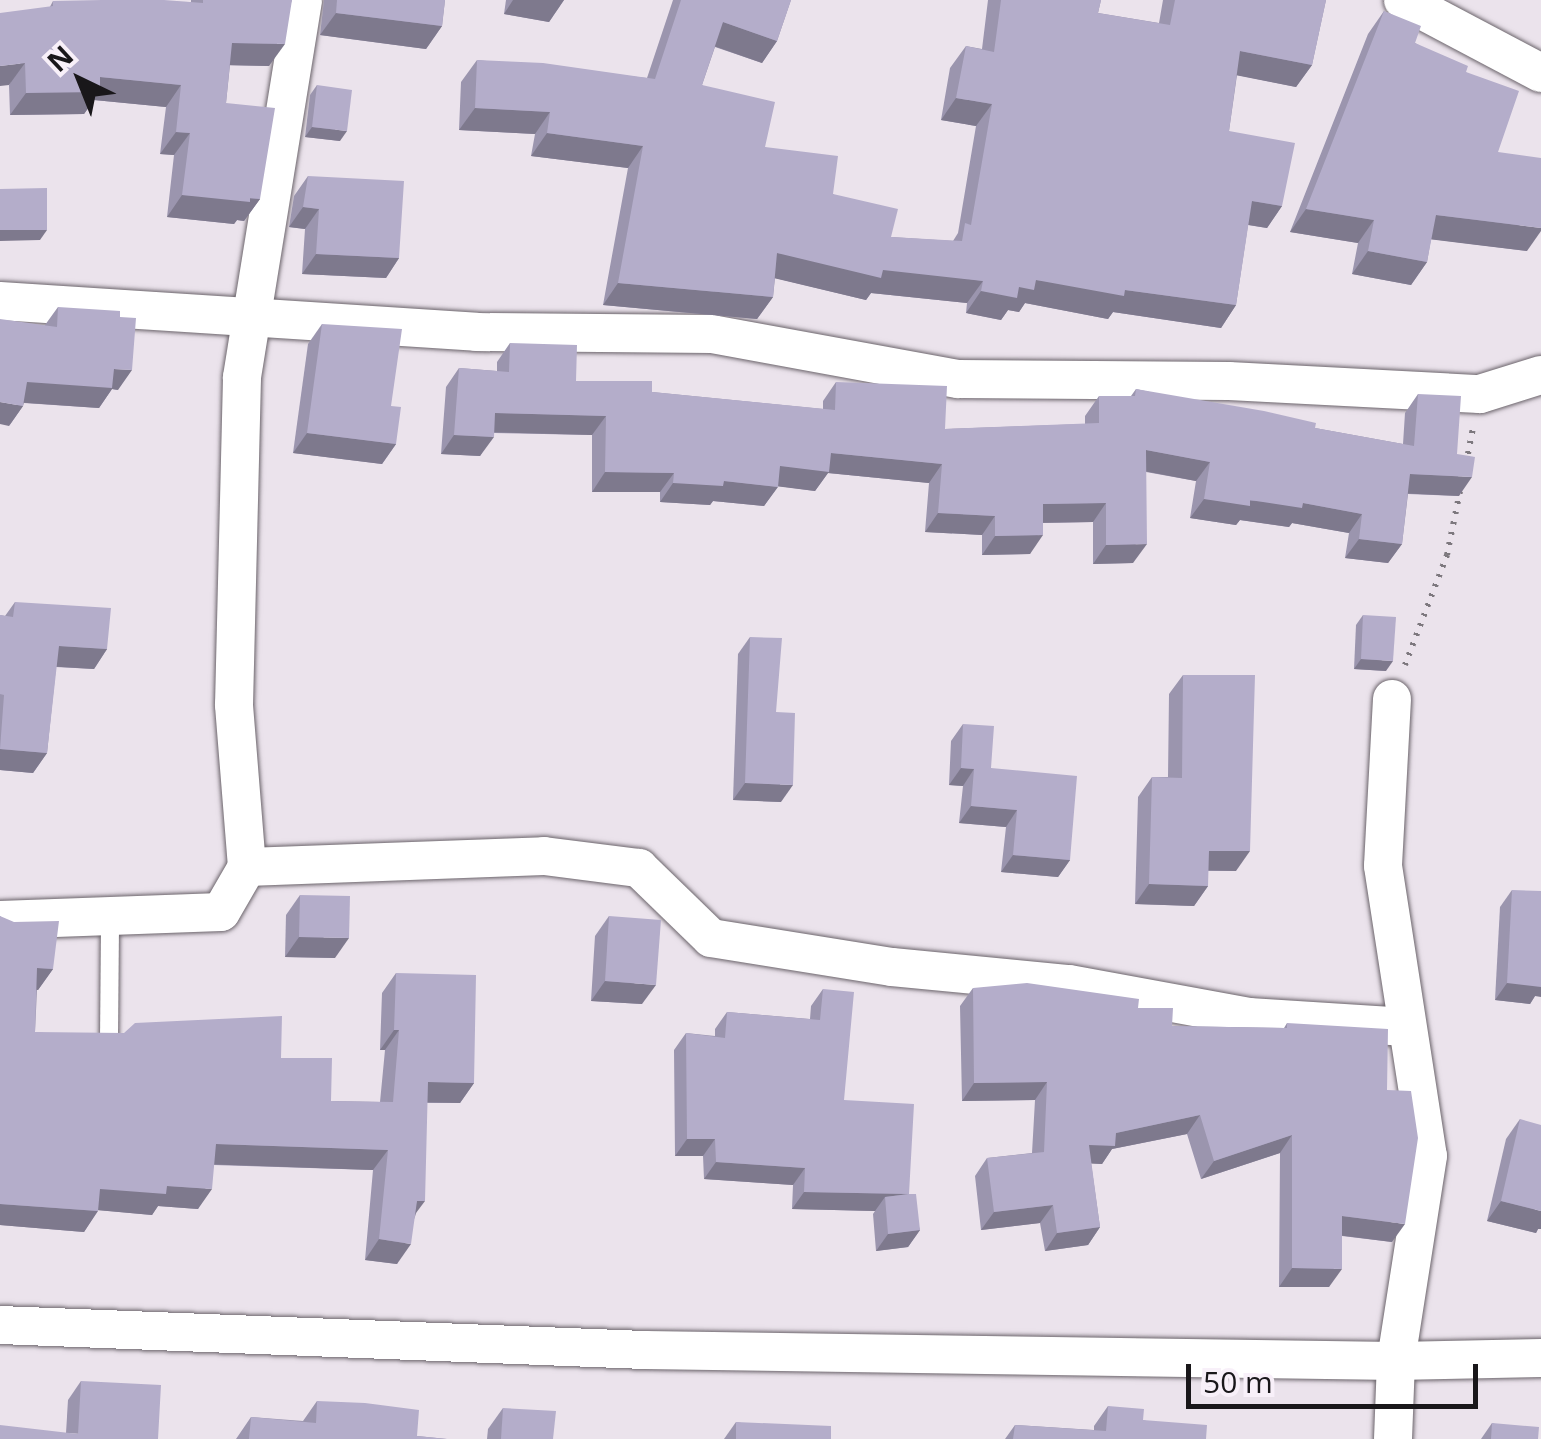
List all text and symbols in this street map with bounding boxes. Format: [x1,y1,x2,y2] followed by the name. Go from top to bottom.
[30,30,130,130] north arrow
[38,36,81,80] text: N
[1191,1344,1484,1406] scale bar
[1203,1361,1273,1402] text: 50 m

